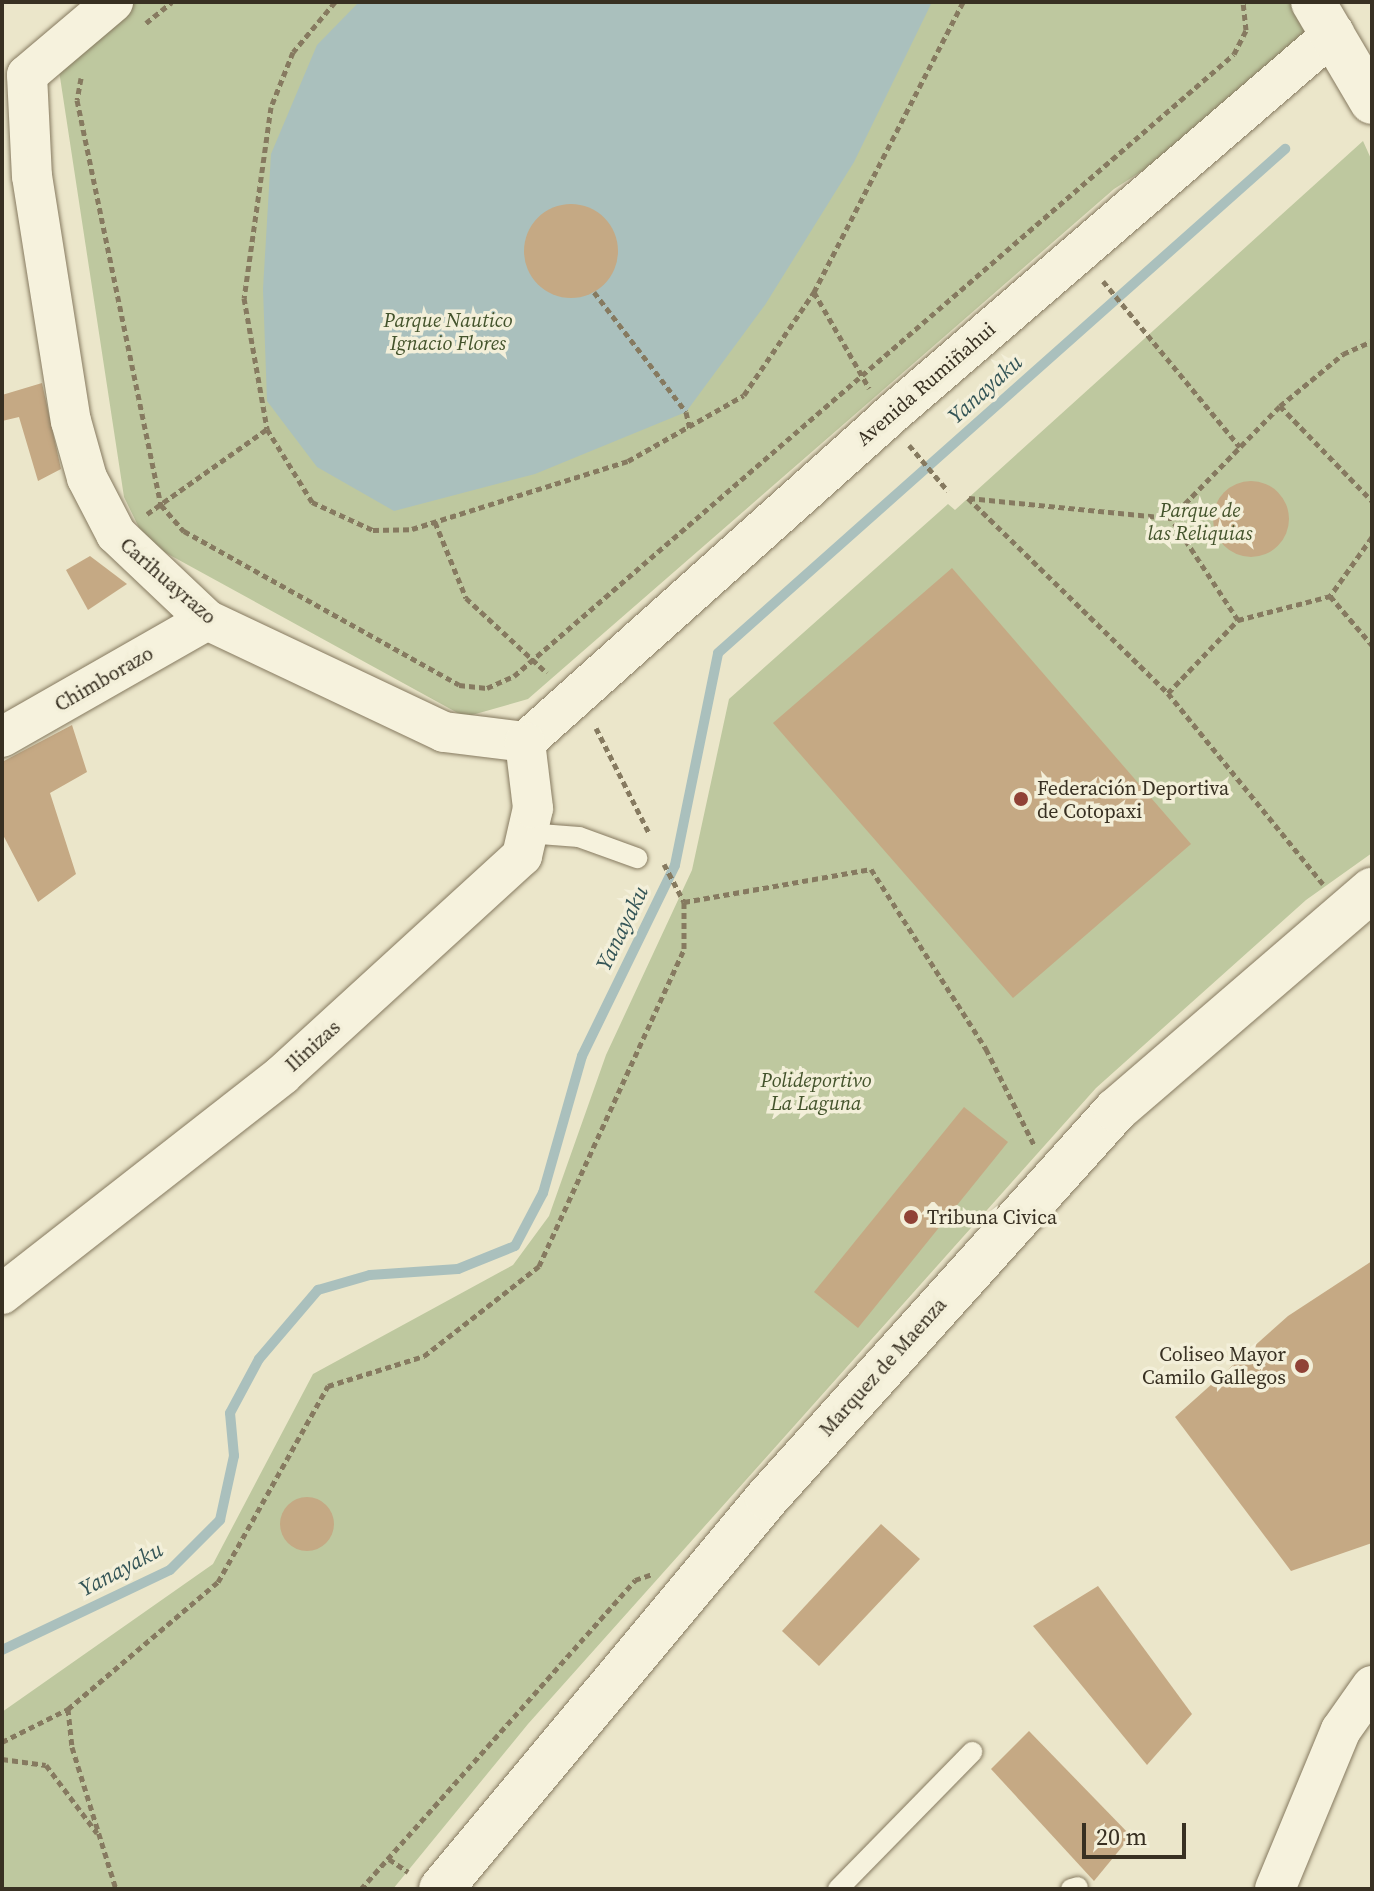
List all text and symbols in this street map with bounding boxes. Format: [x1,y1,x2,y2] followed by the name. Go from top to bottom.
[384,308,512,355] park label: Parque Nautico Ignacio Flores
[852,317,1000,451] street label: Avenida Rumiñahui
[942,349,1028,429] water label: Yanayaku
[1148,499,1252,546] park label: Parque de las Reliquias
[115,533,221,629] street label: Carihuayrazo
[51,641,157,717] street label: Chimborazo
[1037,776,1229,823] place label: Federación Deportiva de Cotopaxi
[1012,790,1030,808] marker: Federación Deportiva de Cotopaxi
[590,881,654,975] water label: Yanayaku
[281,1015,345,1077] street label: Ilinizas
[760,1068,872,1115] park label: Polideportivo La Laguna
[927,1205,1057,1229] place label: Tribuna Civica
[902,1208,920,1226] marker: Tribuna Civica
[814,1293,952,1441] street label: Marquez de Maenza
[1142,1342,1286,1389] place label: Coliseo Mayor Camilo Gallegos
[1293,1357,1311,1375] marker: Coliseo Mayor Camilo Gallegos
[75,1536,167,1602] water label: Yanayaku
[1086,1807,1190,1857] scale bar
[1096,1820,1147,1853] text: 20 m

